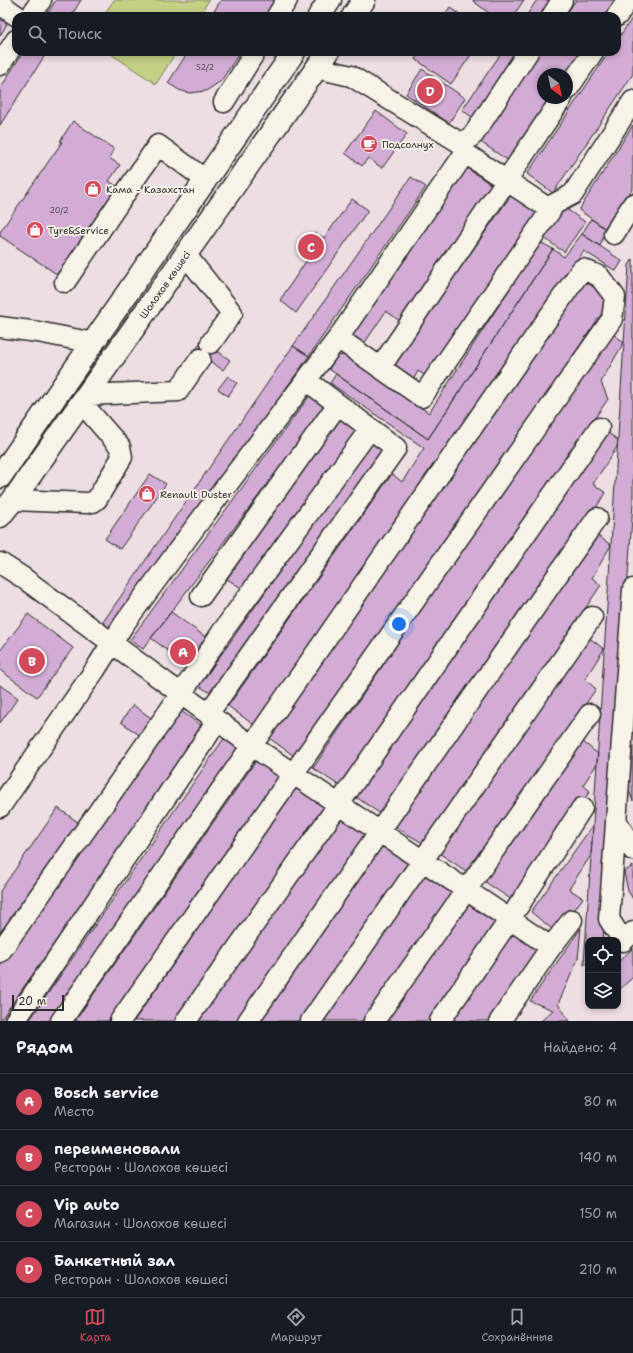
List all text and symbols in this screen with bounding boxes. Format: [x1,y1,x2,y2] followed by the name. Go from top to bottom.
[12,12,621,56] search box
[26,23,48,45] icon: search
[58,24,102,44] text: Поиск
[196,62,215,73] house number: 52/2
[537,68,573,104] north arrow
[417,76,443,106] pin: D
[359,134,379,154] cafe icon: Подсолнух
[382,138,434,151] place label: Подсолнух
[83,179,103,199] shop icon: Кама - Казахстан
[106,183,195,196] place label: Кама - Казахстан
[49,205,69,216] house number: 20/2
[25,220,45,240] shop icon: Tyre&Service
[48,224,109,237] place label: Tyre&Service
[298,232,324,262] pin: C
[137,248,193,321] street label: Шолохов көшесі
[137,484,157,504] shop icon: Renault Duster
[160,488,232,501] place label: Renault Duster
[389,614,409,634] your location
[170,637,196,667] pin: A
[19,646,45,676] pin: B
[585,937,621,1009] map controls
[585,937,621,973] button: locate
[585,973,621,1009] button: layers
[12,993,64,1012] scale bar
[18,994,46,1009] text: 20 m
[16,1036,73,1058] text: Рядом
[543,1039,617,1056] text: Найдено: 4
[54,1083,159,1103] text: Bosch service
[24,1093,34,1110] text: A
[583,1093,617,1110] text: 80 m
[54,1103,94,1120] text: Место
[54,1139,180,1159] text: переименовали
[25,1149,33,1166] text: B
[578,1149,617,1166] text: 140 m
[54,1159,228,1176] text: Ресторан · Шолохов көшесі
[54,1195,120,1215] text: Vip auto
[25,1205,33,1222] text: C
[579,1205,617,1222] text: 150 m
[54,1215,227,1232] text: Магазин · Шолохов көшесі
[54,1251,175,1271] text: Банкетный зал
[24,1261,34,1278] text: D
[579,1261,617,1278] text: 210 m
[54,1271,228,1288] text: Ресторан · Шолохов көшесі
[80,1306,111,1345] tab: Карта
[271,1306,322,1345] tab: Маршрут
[481,1306,553,1345] tab: Сохранённые

